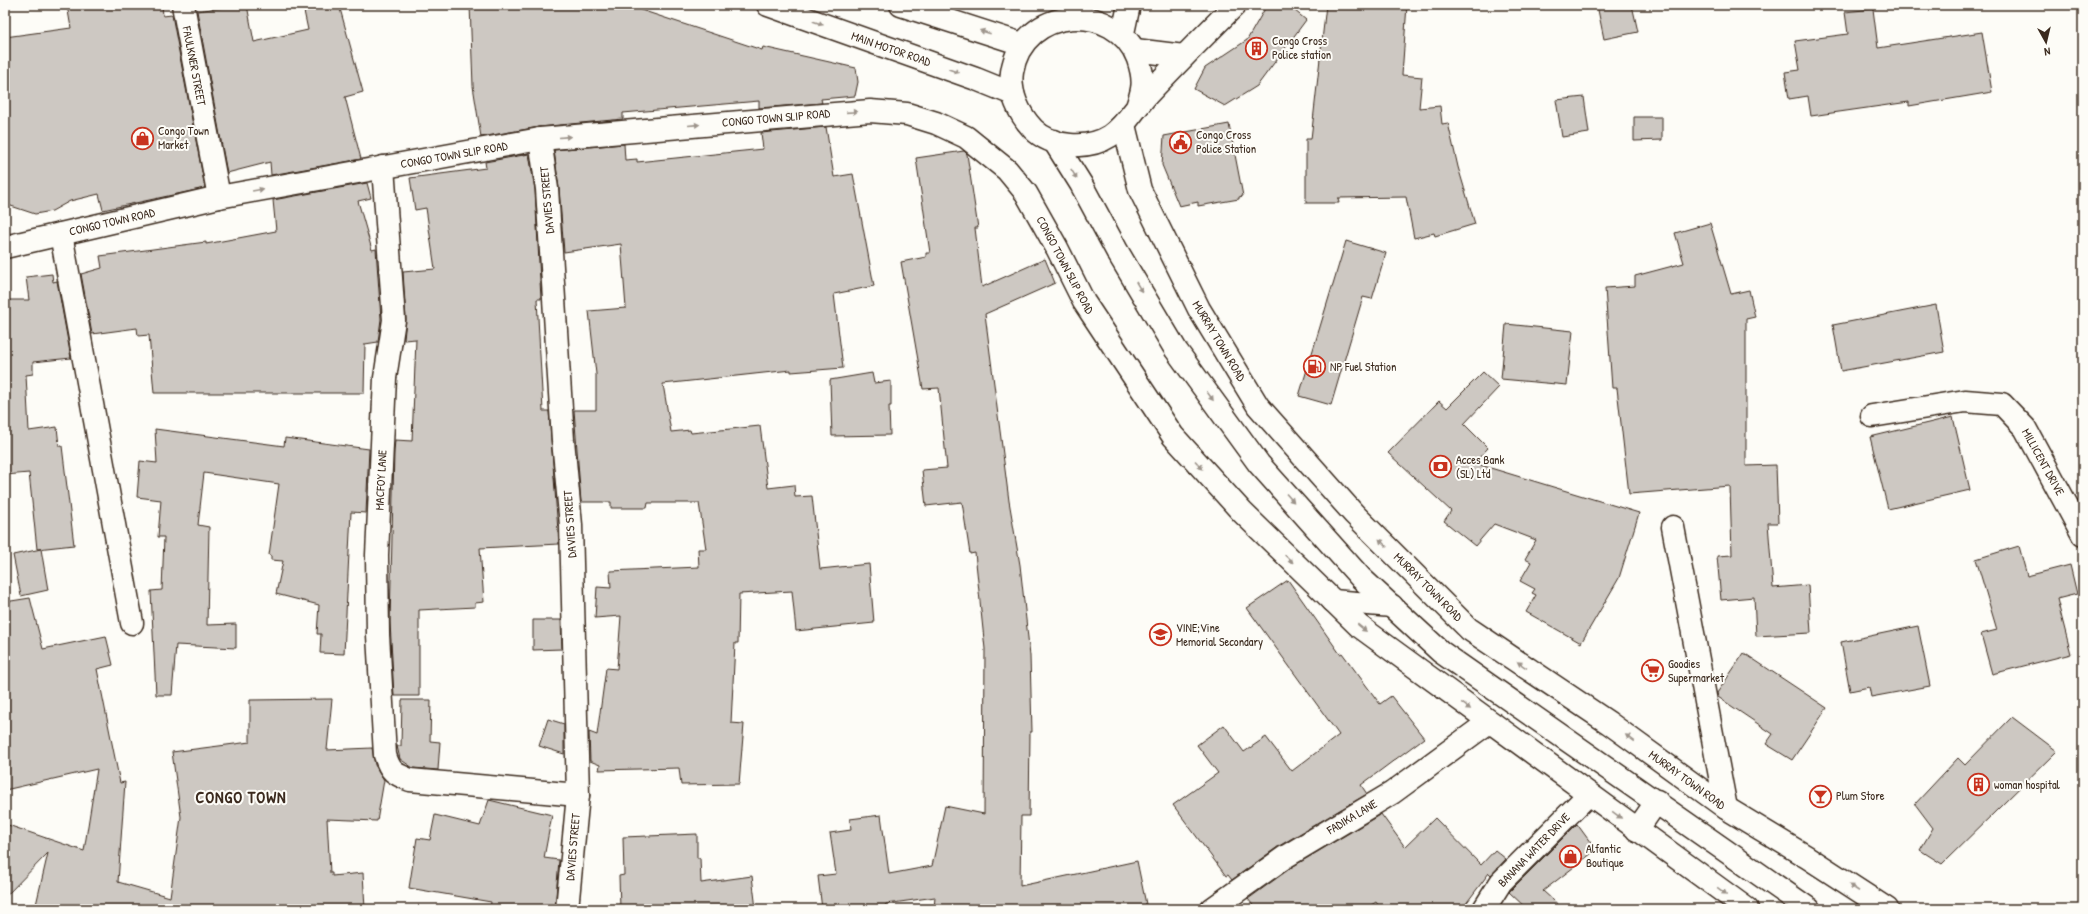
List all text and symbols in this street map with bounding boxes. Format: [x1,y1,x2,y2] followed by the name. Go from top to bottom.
[813,20,825,26] one-way arrow
[2026,22,2066,62] north arrow
[178,24,211,107] street label: FAULKNER STREET
[849,27,933,70] street label: MAIN MOTOR ROAD
[978,29,990,35] one-way arrow
[1272,32,1331,63] place label: Congo Cross Police station
[1244,35,1270,61] building icon: Congo Cross Police station
[2043,45,2051,59] text: N
[948,68,960,74] one-way arrow
[721,104,831,131] street label: CONGO TOWN SLIP ROAD
[846,109,858,116] one-way arrow
[688,121,700,128] one-way arrow
[158,122,209,153] place label: Congo Town Market
[130,125,156,151] shop icon: Congo Town Market
[1196,126,1256,157] place label: Congo Cross Police Station
[1167,129,1193,155] public building icon: Congo Cross Police Station
[559,133,571,140] one-way arrow
[399,137,509,172] street label: CONGO TOWN SLIP ROAD
[535,165,558,234] street label: DAVIES STREET
[1071,168,1078,180] one-way arrow
[251,187,264,193] one-way arrow
[67,203,157,240] street label: CONGO TOWN ROAD
[1032,213,1099,317] street label: CONGO TOWN SLIP ROAD
[1135,281,1142,293] one-way arrow
[1189,297,1250,384] street label: MURRAY TOWN ROAD
[1301,354,1327,380] fuel station icon: NP Fuel Station
[1330,358,1396,375] place label: NP Fuel Station
[1206,390,1214,401] one-way arrow
[2018,425,2069,499] street label: MILLICENT DRIVE
[370,448,391,511] street label: MACFOY LANE
[1456,451,1505,482] place label: Acces Bank (SL) Ltd
[1428,454,1454,480] bank icon: Acces Bank (SL) Ltd
[1195,460,1204,470] one-way arrow
[559,489,580,558] street label: DAVIES STREET
[1285,493,1295,503] one-way arrow
[1378,538,1388,548] one-way arrow
[1390,548,1467,625] street label: MURRAY TOWN ROAD
[1284,554,1294,564] one-way arrow
[1176,619,1263,650] place label: VINE;Vine Memorial Secondary
[1147,622,1173,648] school or university icon: VINE;Vine Memorial Secondary
[1356,624,1367,632] one-way arrow
[1668,655,1725,686] place label: Goodies Supermarket
[1639,658,1665,684] supermarket icon: Goodies Supermarket
[1517,661,1527,669] one-way arrow
[1461,701,1472,710] one-way arrow
[1624,734,1635,742] one-way arrow
[1645,746,1729,813] street label: MURRAY TOWN ROAD
[1965,772,1991,798] building icon: woman hospital
[1994,776,2061,793] place label: woman hospital
[1807,783,1833,809] bar icon: Plum Store
[195,786,287,808] district label: CONGO TOWN
[1836,787,1885,804] place label: Plum Store
[1323,795,1381,839] street label: FADIKA LANE
[1494,808,1574,891] street label: BANANA WATER DRIVE
[1611,811,1622,819] one-way arrow
[561,812,584,881] street label: DAVIES STREET
[1586,840,1624,871] place label: Alfantic Boutique
[1558,843,1584,869] shop icon: Alfantic Boutique
[1849,884,1859,892] one-way arrow
[1717,887,1727,895] one-way arrow

